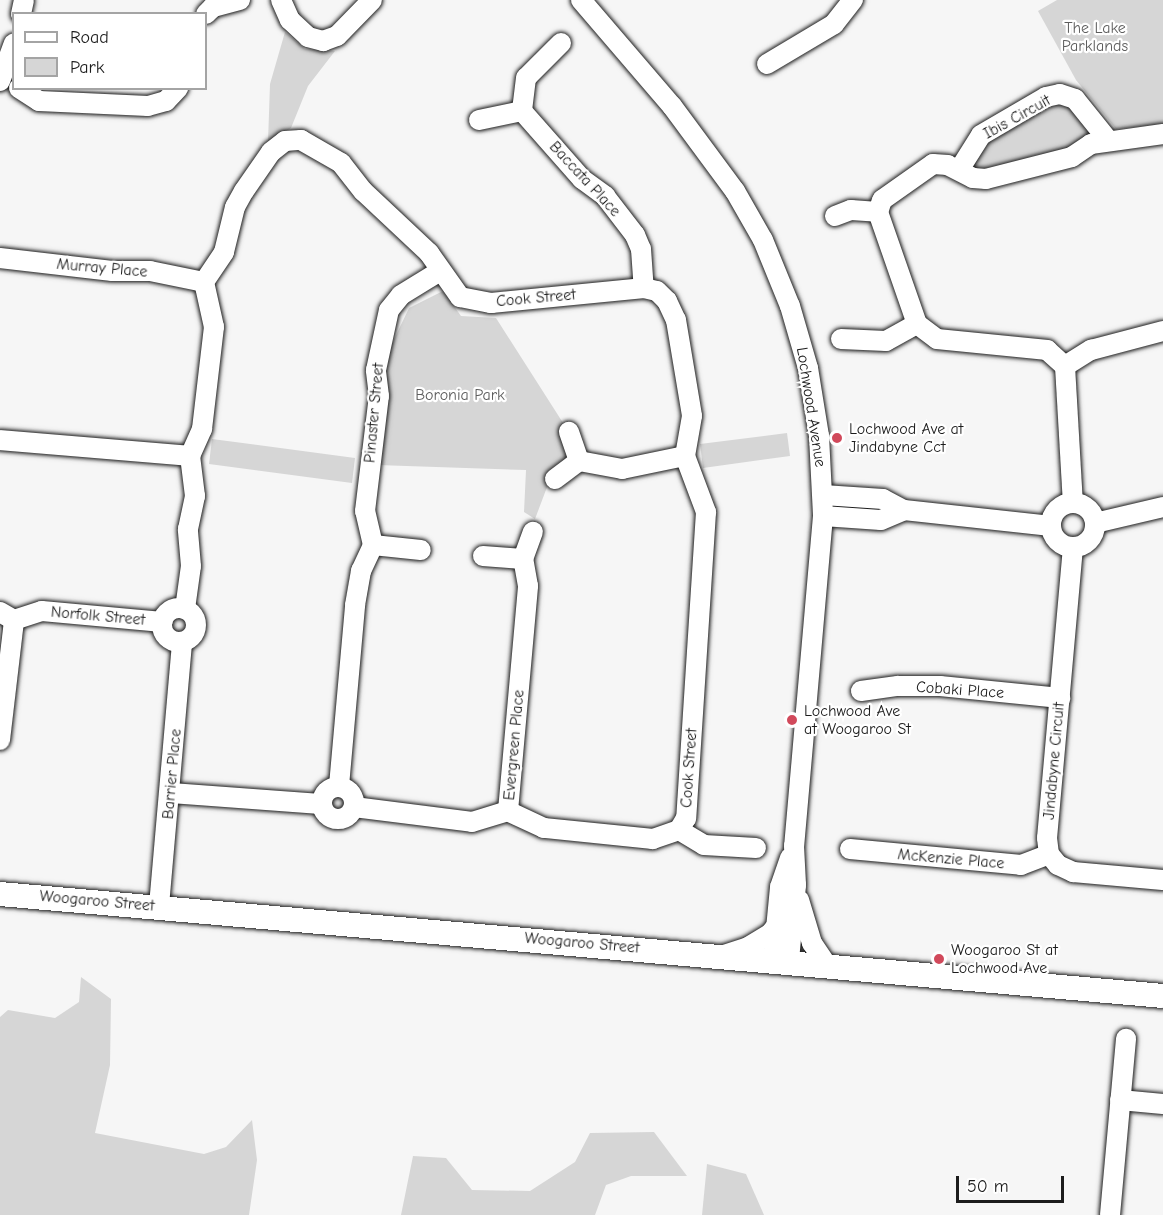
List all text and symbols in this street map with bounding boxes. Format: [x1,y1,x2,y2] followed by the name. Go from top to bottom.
[12,12,207,90] legend
[1062,18,1128,56] park label: The Lake Parklands
[70,27,109,48] text: Road
[70,57,104,78] text: Park
[980,91,1054,143] street label: Ibis Circuit
[545,137,625,221] street label: Baccata Place
[56,254,148,282] street label: Murray Place
[495,285,577,311] street label: Cook Street
[792,346,830,468] street label: Lochwood Avenue
[360,362,388,464] street label: Pinaster Street
[415,385,505,405] park label: Boronia Park
[849,419,963,457] place label: Lochwood Ave at Jindabyne Cct
[830,431,844,445] marker: Lochwood Ave at Jindabyne Cct
[50,602,146,630] street label: Norfolk Street
[915,677,1005,703] street label: Cobaki Place
[500,689,528,801] street label: Evergreen Place
[804,701,911,739] place label: Lochwood Ave at Woogaroo St
[1039,701,1069,821] street label: Jindabyne Circuit
[785,713,799,727] marker: Lochwood Ave at Woogaroo St
[677,727,701,809] street label: Cook Street
[158,728,186,820] street label: Barrier Place
[897,845,1005,873] street label: McKenzie Place
[39,886,155,916] street label: Woogaroo Street
[524,928,640,958] street label: Woogaroo Street
[951,940,1058,978] place label: Woogaroo St at Lochwood Ave
[932,952,946,966] marker: Woogaroo St at Lochwood Ave
[959,1164,1067,1202] scale bar
[967,1176,1009,1197] text: 50 m

